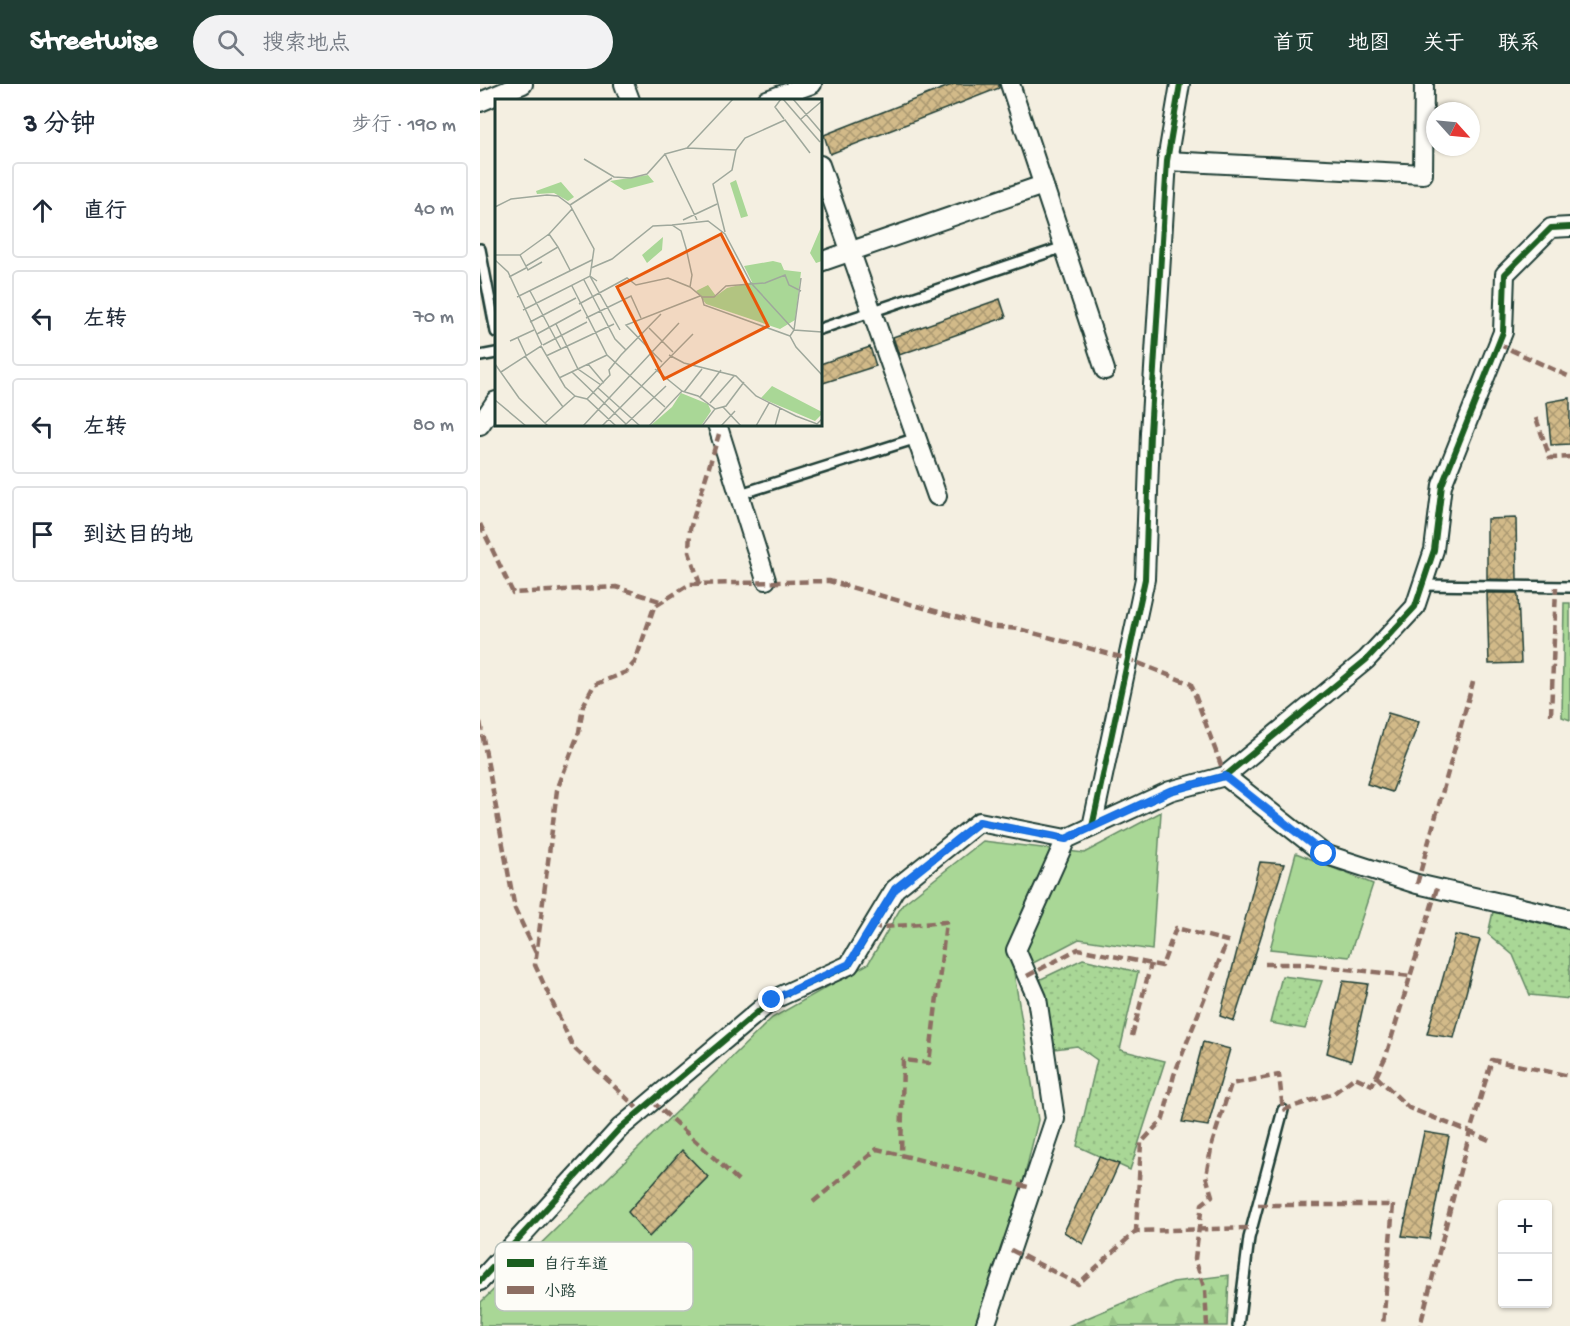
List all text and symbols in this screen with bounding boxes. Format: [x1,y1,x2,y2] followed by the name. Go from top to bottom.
[193,15,613,69] search box
[30,26,157,59] text: Streetwise
[214,26,247,59] icon: search
[262,32,350,58] text: 搜索地点
[1273,33,1315,58] text: 首页
[1348,33,1390,58] text: 地图
[1423,33,1465,58] text: 关于
[1498,33,1540,58] text: 联系
[495,99,822,426] inset map
[1426,102,1480,156] north arrow
[24,111,96,142] text: 3 分钟
[352,115,456,138] text: 步行 · 190 m
[26,194,59,227] icon: ahead
[414,199,454,222] text: 40 m
[83,200,127,226] text: 直行
[26,302,59,335] icon: left
[413,307,454,330] text: 70 m
[83,308,127,334] text: 左转
[26,410,59,443] icon: left
[413,415,454,438] text: 80 m
[83,416,127,442] text: 左转
[26,518,59,551] icon: arrive
[83,524,193,550] text: 到达目的地
[1310,840,1336,866] route start
[758,986,784,1012] route end
[1498,1200,1552,1308] map controls
[1498,1200,1552,1254] button: +
[495,1242,693,1311] legend
[1498,1254,1552,1308] button: −
[544,1255,608,1276] text: 自行车道
[544,1282,576,1303] text: 小路

